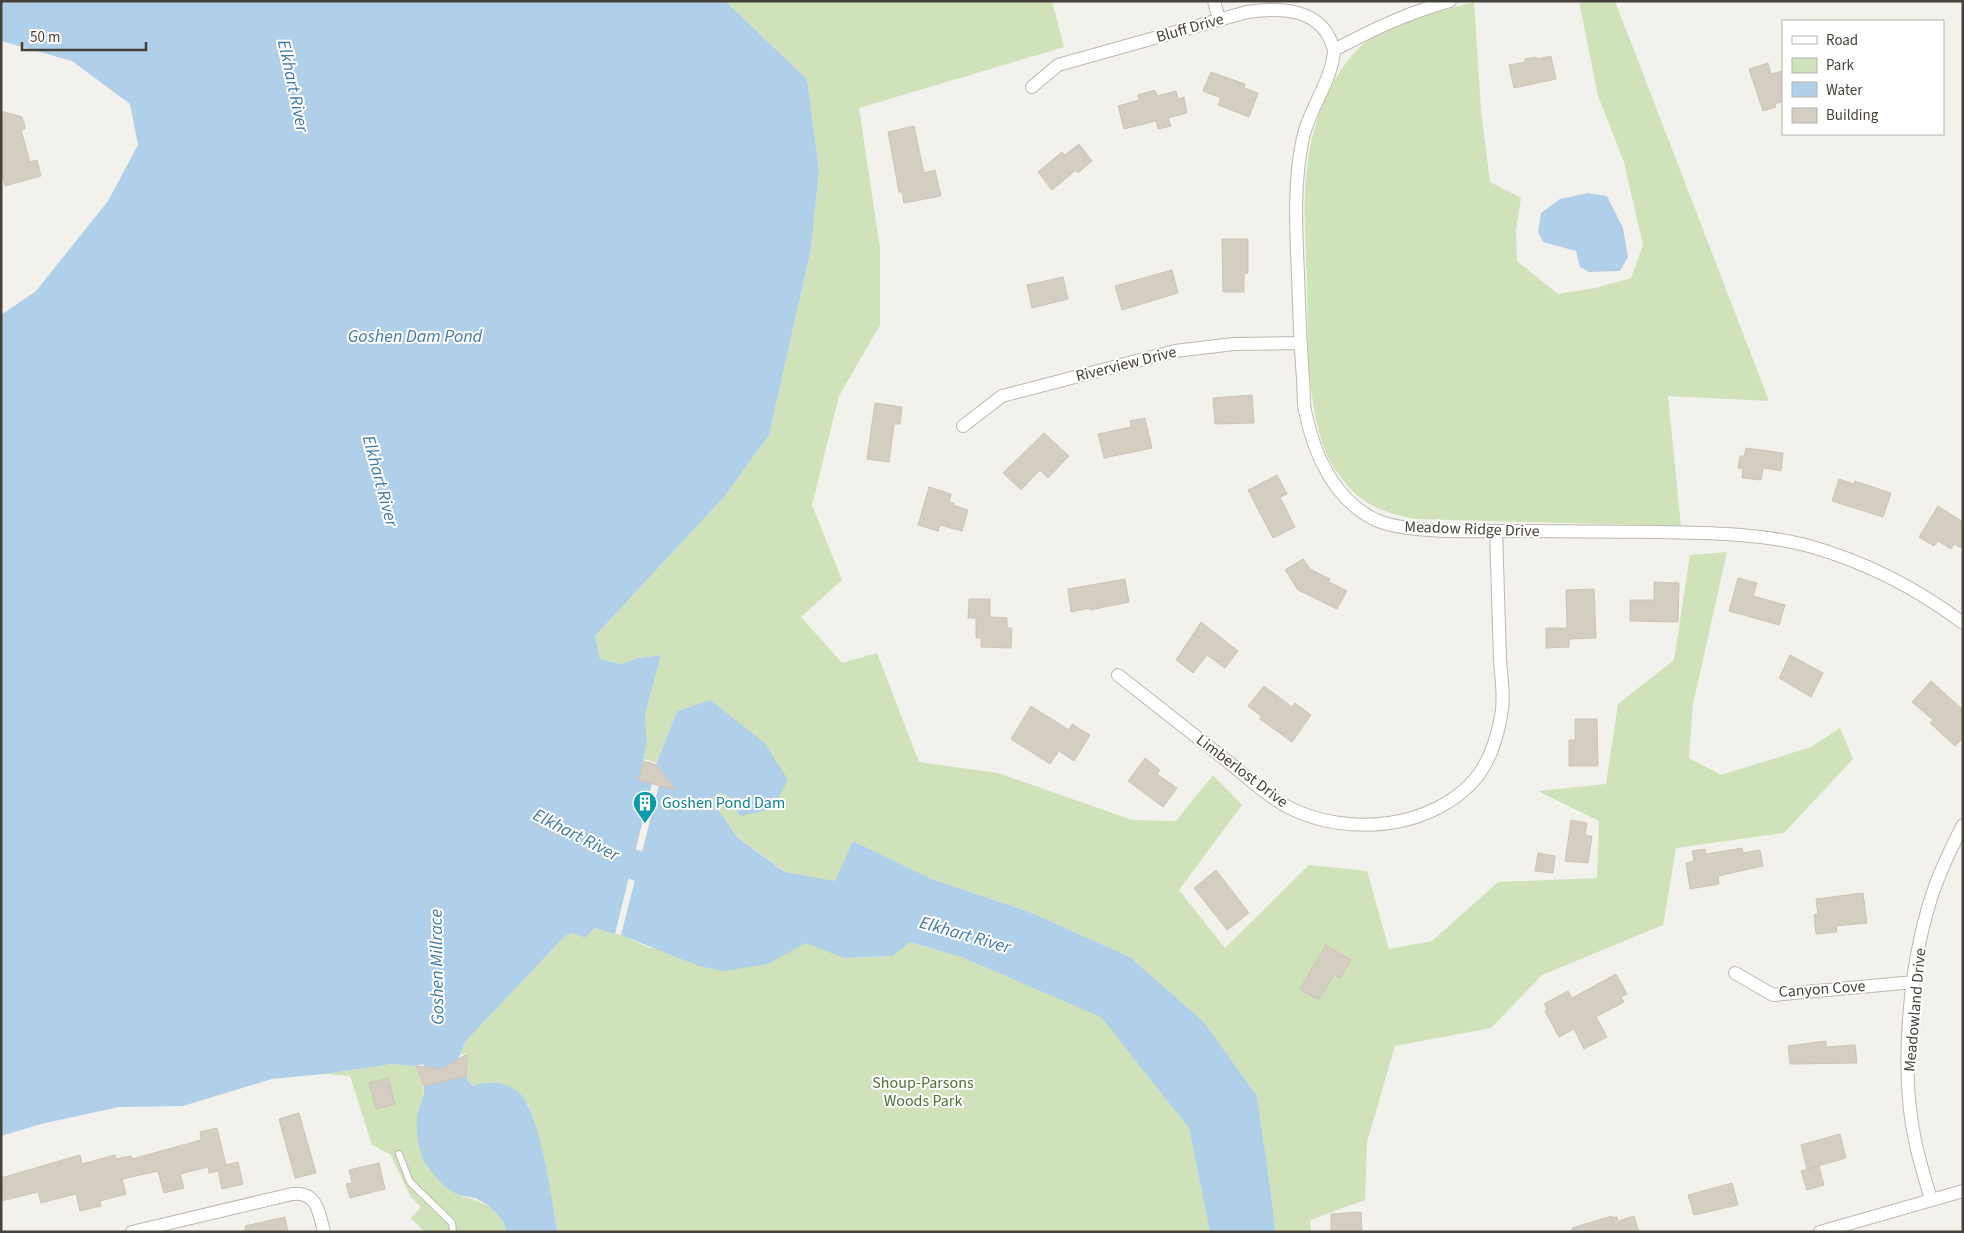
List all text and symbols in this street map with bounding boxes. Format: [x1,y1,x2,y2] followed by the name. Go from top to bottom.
[1154,8,1226,48] street label: Bluff Drive
[22,20,146,52] scale bar
[1782,20,1944,135] legend
[30,27,60,48] text: 50 m
[1826,30,1858,51] text: Road
[271,38,315,135] water label: Elkhart River
[1826,55,1855,76] text: Park
[1826,80,1863,101] text: Water
[1826,105,1879,126] text: Building
[348,324,483,349] water label: Goshen Dam Pond
[1073,341,1179,387] street label: Riverview Drive
[356,432,404,530] water label: Elkhart River
[1404,516,1540,542] street label: Meadow Ridge Drive
[1192,729,1292,813] street label: Limberlost Drive
[632,790,658,824] building icon: Goshen Pond Dam
[662,792,785,814] place label: Goshen Pond Dam
[529,803,624,868] water label: Elkhart River
[423,908,451,1025] water label: Goshen Millrace
[916,910,1014,960] water label: Elkhart River
[1899,947,1931,1073] street label: Meadowland Drive
[1778,975,1866,1003] street label: Canyon Cove
[872,1072,974,1112] park label: Shoup-Parsons Woods Park

